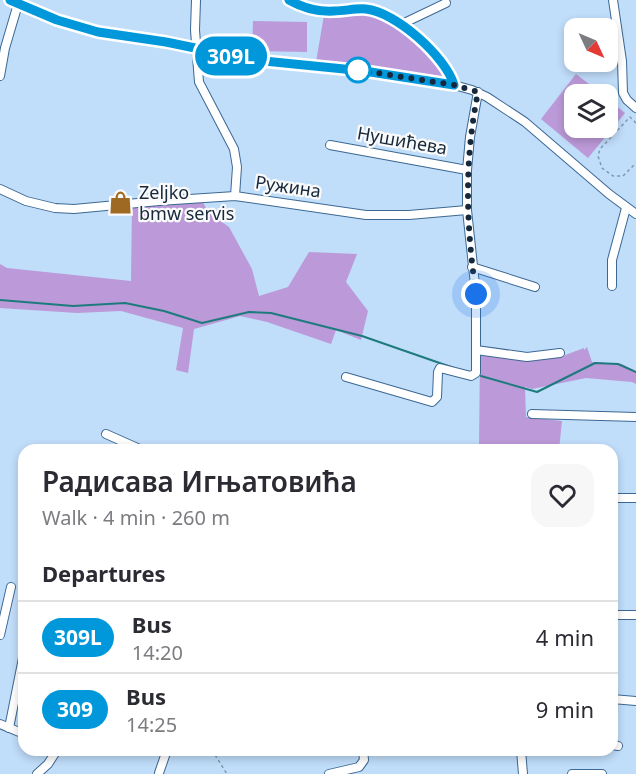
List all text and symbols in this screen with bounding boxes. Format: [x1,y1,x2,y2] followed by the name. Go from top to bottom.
[564,18,618,72] north arrow
[564,18,618,138] map controls
[189,36,273,76] line badge: 309L
[207,42,255,70] text: 309L
[345,57,371,83] unlabelled marker
[564,84,618,138] button: layers
[355,120,449,160] street label: Нушићева
[254,170,322,202] street label: Ружина
[139,180,234,225] place label: Zeljko bmw servis
[108,190,134,216] shop icon: Zeljko bmw servis
[461,279,491,309] your location
[42,462,357,500] text: Радисава Игњатовића
[531,464,594,527] button: heart
[42,504,230,531] text: Walk · 4 min · 260 m
[42,558,166,588] text: Departures
[132,609,172,639] text: Bus
[536,622,594,652] text: 4 min
[54,623,102,651] text: 309L
[132,639,183,666] text: 14:20
[126,681,166,711] text: Bus
[536,694,594,724] text: 9 min
[57,695,93,723] text: 309
[126,711,177,738] text: 14:25

